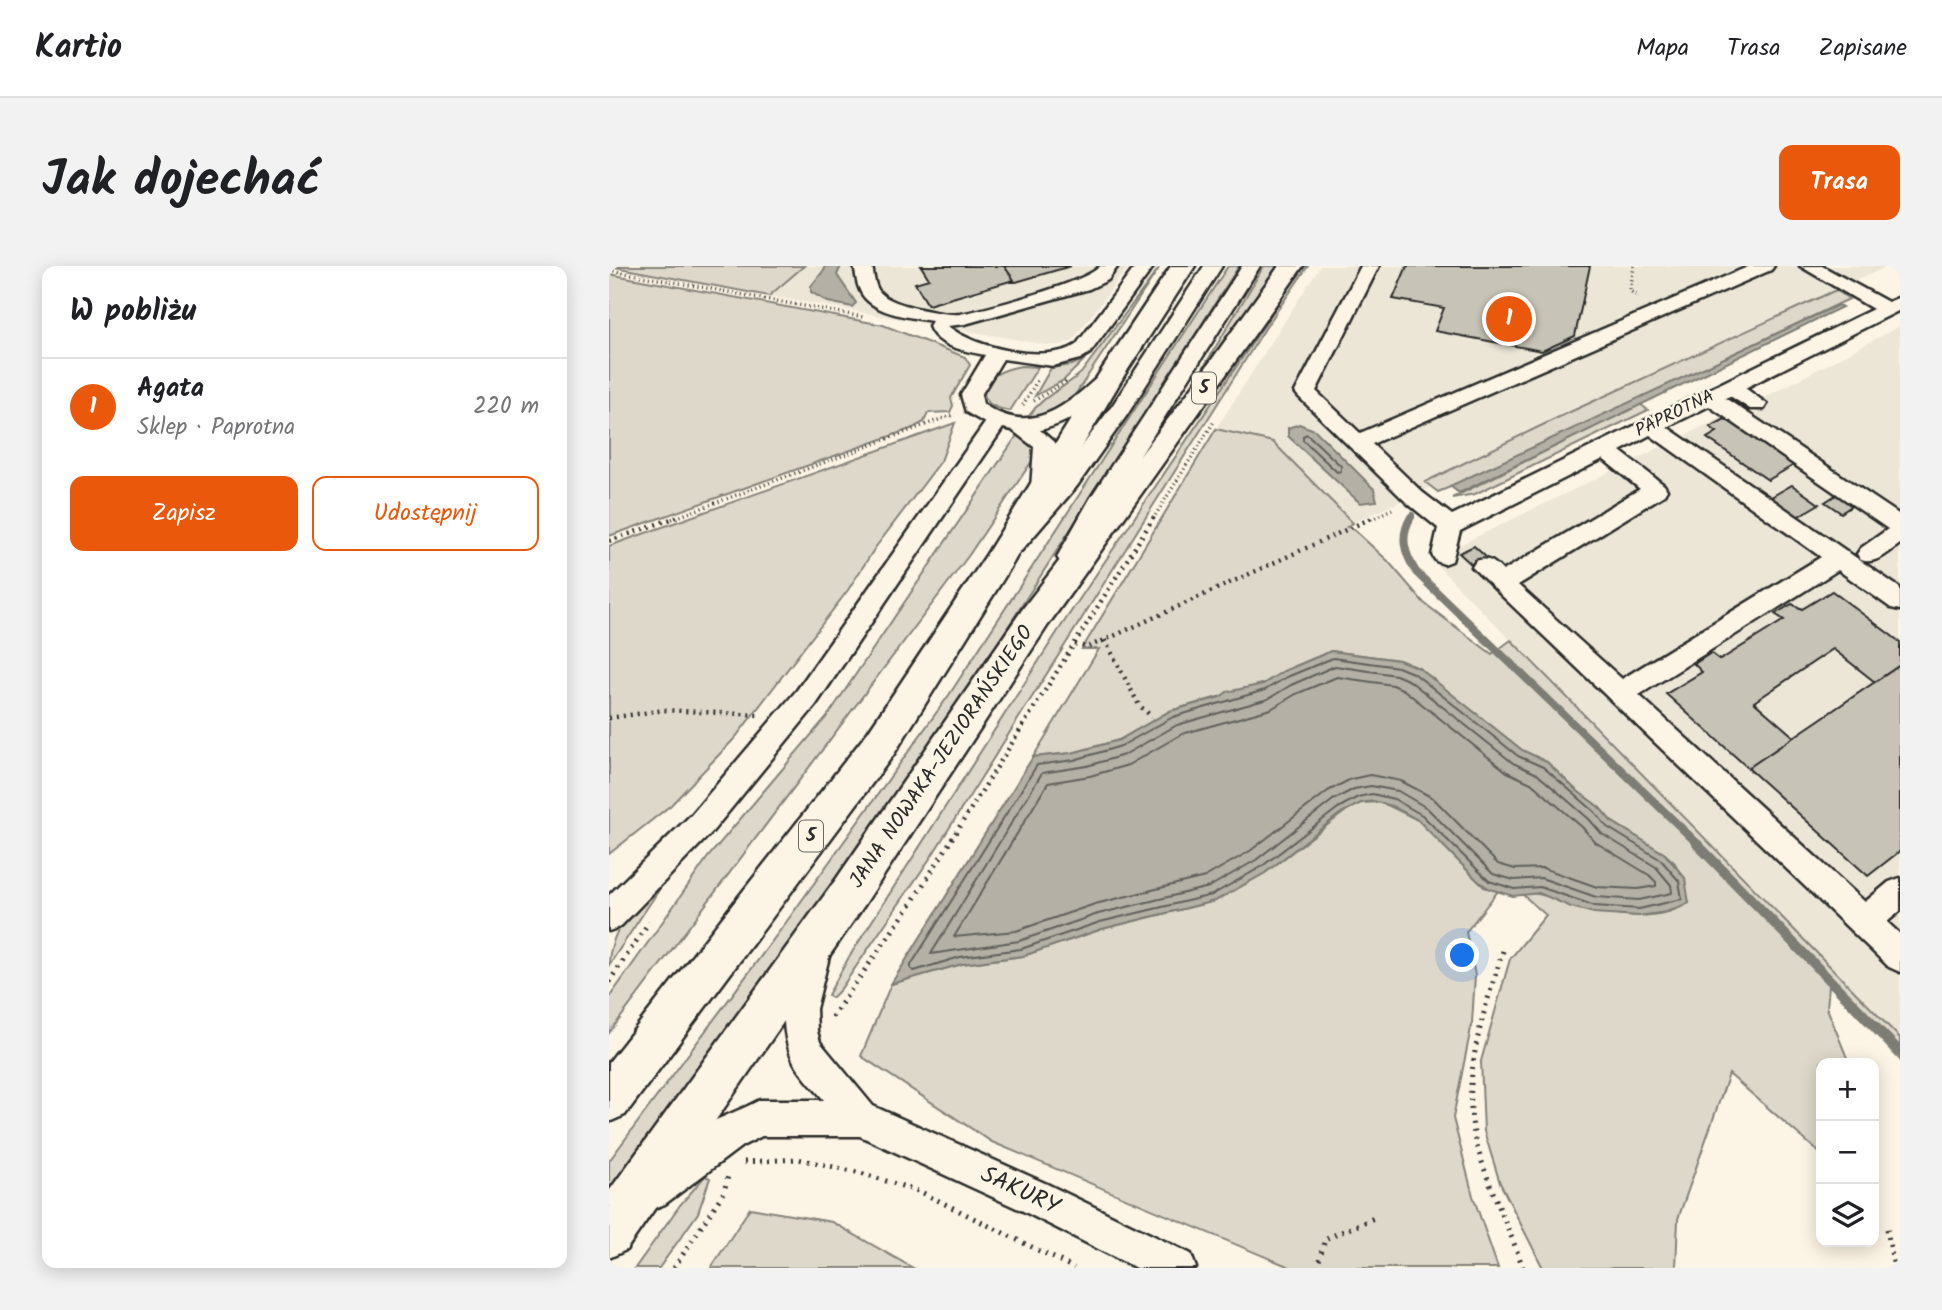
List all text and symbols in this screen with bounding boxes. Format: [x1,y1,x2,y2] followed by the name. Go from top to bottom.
[35,22,122,75] text: Kartio
[1636,29,1689,68] text: Mapa
[1727,29,1781,68] text: Trasa
[1819,29,1907,68] text: Zapisane
[42,143,320,221] text: Jak dojechać
[1779,145,1900,220] button: Trasa
[70,288,196,336] text: W pobliżu
[1486,293,1532,345] pin: 1
[137,368,204,410] text: Agata
[1192,372,1216,404] road number: 5
[1631,382,1720,446] street label: PAPROTNA
[90,389,96,425] text: 1
[473,389,539,425] text: 220 m
[137,410,295,446] text: Sklep · Paprotna
[70,476,298,551] button: Zapisz
[312,476,539,551] button: Udostępnij
[841,619,1043,895] street label: JANA NOWAKA-JEZIORAŃSKIEGO
[799,820,823,852] road number: 5
[1445,938,1479,972] your location
[1816,1058,1879,1247] map controls
[1816,1058,1879,1121] button: +
[1816,1121,1879,1184] button: −
[974,1156,1067,1227] street label: SAKURY
[1816,1184,1879,1247] button: layers

